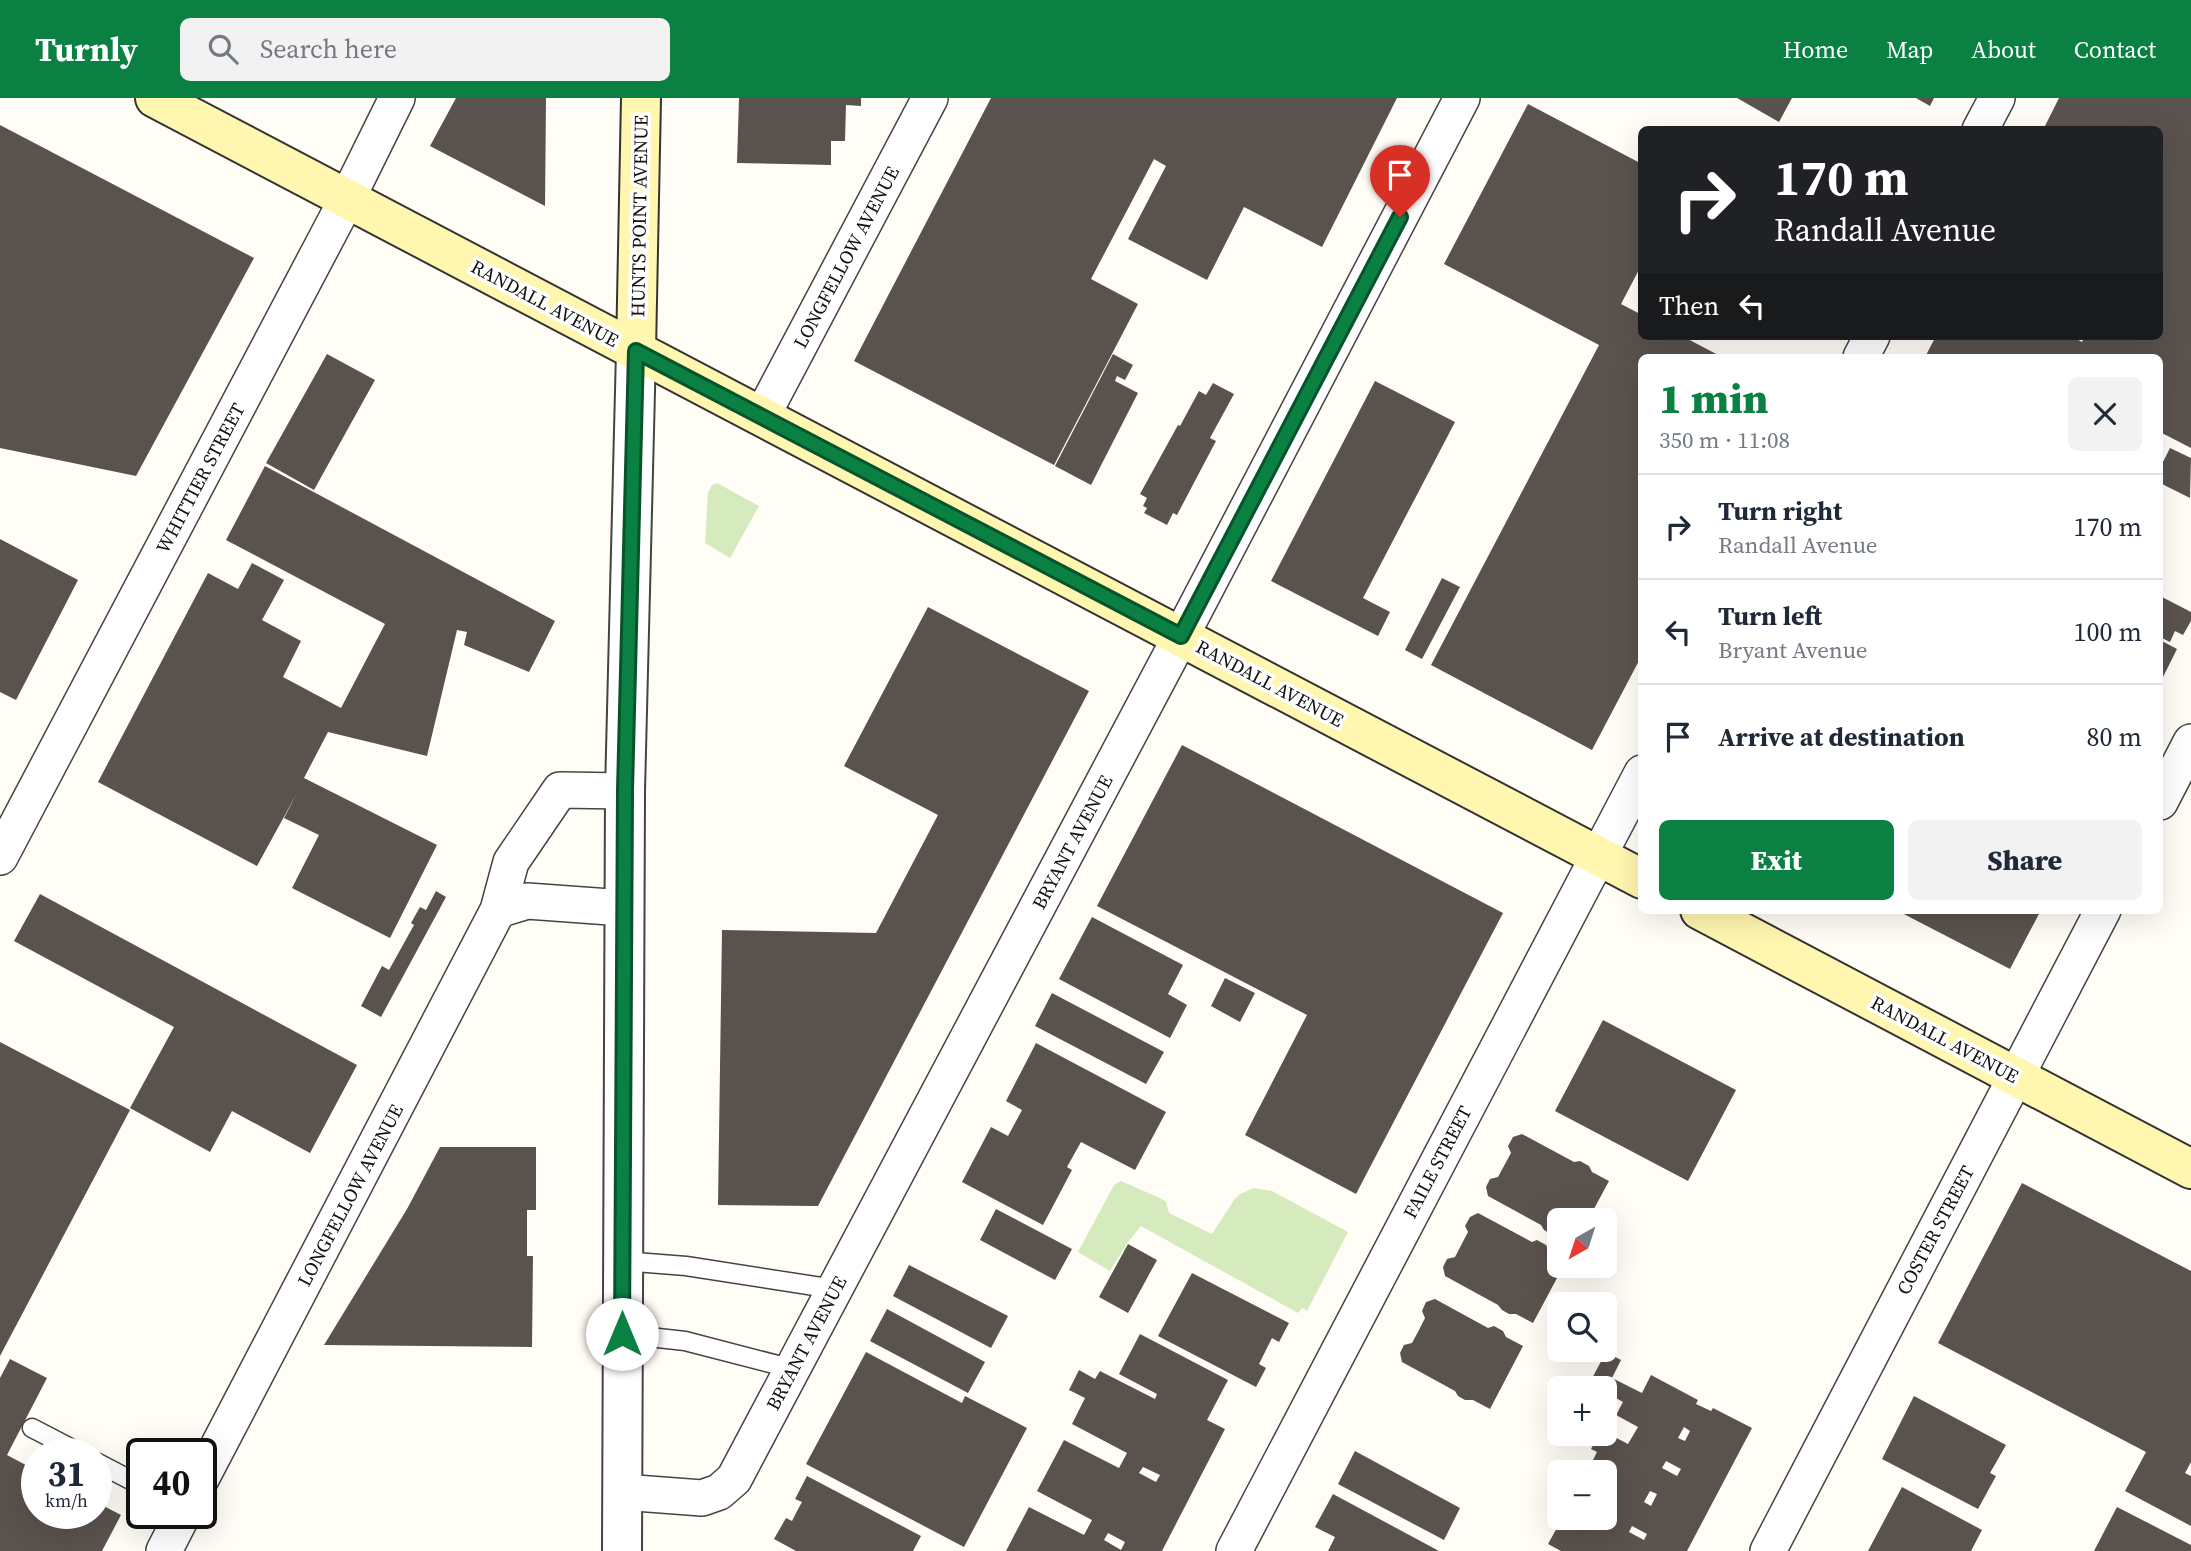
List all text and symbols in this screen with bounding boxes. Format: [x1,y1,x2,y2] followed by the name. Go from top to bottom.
[180,18,670,81] search box
[35,27,138,72] text: Turnly
[204,30,242,68] icon: search
[260,31,397,67] text: Search here
[1783,33,1848,66] text: Home
[1886,33,1933,66] text: Map
[1971,33,2036,66] text: About
[2074,33,2156,66] text: Contact
[624,115,654,317] street label: HUNTS POINT AVENUE
[1774,144,1909,211] text: 170 m
[1370,145,1430,217] pin
[1659,154,1750,245] icon: right
[1381,156,1419,194] icon: arrive
[787,161,905,353] street label: LONGFELLOW AVENUE
[1774,208,1996,252] text: Randall Avenue
[467,253,623,353] street label: RANDALL AVENUE
[1733,287,1771,325] icon: left
[1659,288,1719,324] text: Then
[1659,369,1769,427] text: 1 min
[2068,377,2142,451] button: close
[149,398,251,558] street label: WHITTIER STREET
[1659,424,1790,456] text: 350 m · 11:08
[1718,493,1842,529] text: Turn right
[1659,508,1697,546] icon: right
[2074,509,2142,545] text: 170 m
[1718,529,1878,561] text: Randall Avenue
[1718,598,1822,634] text: Turn left
[1659,613,1697,651] icon: left
[2074,614,2142,650] text: 100 m
[1192,633,1348,733] street label: RANDALL AVENUE
[1718,634,1868,666] text: Bryant Avenue
[1659,718,1697,756] icon: arrive
[1718,719,1965,755] text: Arrive at destination
[2087,719,2142,755] text: 80 m
[1026,770,1118,914] street label: BRYANT AVENUE
[1659,820,1894,900] button: Exit
[1908,820,2142,900] button: Share
[1867,989,2023,1089] street label: RANDALL AVENUE
[291,1099,409,1291] street label: LONGFELLOW AVENUE
[1396,1101,1478,1223] street label: FAILE STREET
[1890,1161,1980,1299] street label: COSTER STREET
[1547,1208,1617,1278] north arrow
[1547,1208,1617,1530] map controls
[760,1271,852,1415] street label: BRYANT AVENUE
[1547,1292,1617,1362] button: search
[585,1297,659,1371] position arrow
[1547,1376,1617,1446] button: +
[126,1438,217,1529] speed limit sign: 40
[48,1450,85,1498] text: 31
[1547,1460,1617,1530] button: −
[45,1488,88,1513] text: km/h

